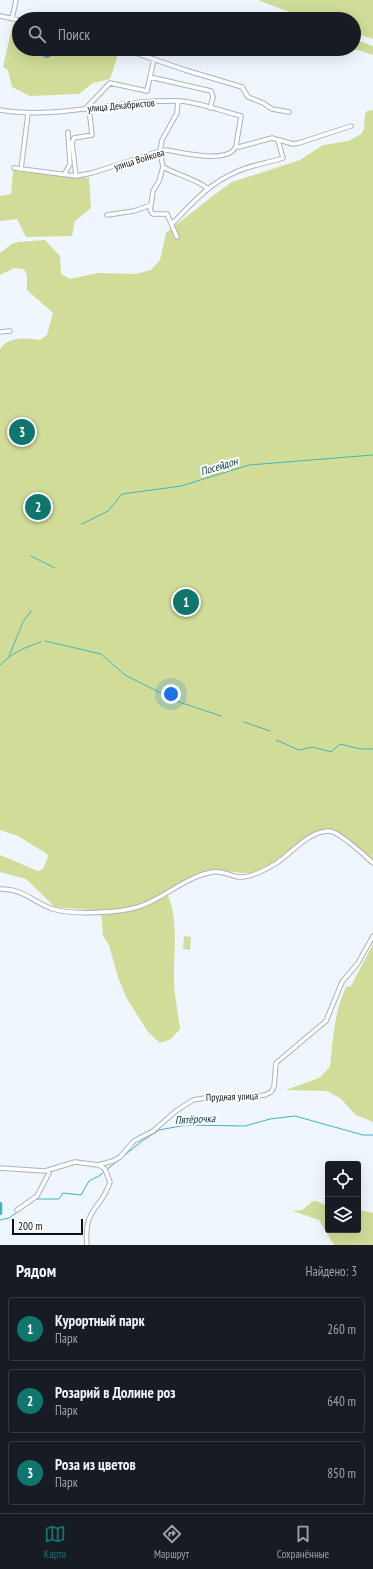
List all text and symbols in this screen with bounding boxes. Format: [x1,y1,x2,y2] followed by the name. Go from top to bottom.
[12,12,361,56] search box
[26,23,48,45] icon: search
[58,25,90,44] text: Поиск
[87,96,155,115] street label: улица Декабристов
[112,146,166,173] street label: улица Войкова
[9,417,35,447] pin: 3
[199,453,240,478] water label: Посейдон
[25,492,51,522] pin: 2
[173,587,199,617] pin: 1
[161,684,181,704] your location
[206,1089,258,1104] street label: Прудная улица
[174,1111,216,1127] water label: Пятёрочка
[325,1161,361,1233] map controls
[325,1161,361,1197] button: locate
[325,1197,361,1233] button: layers
[12,1217,83,1236] scale bar
[18,1219,42,1233] text: 200 m
[16,1260,56,1282] text: Рядом
[306,1263,357,1280] text: Найдено: 3
[55,1311,145,1330] text: Курортный парк
[27,1321,33,1338] text: 1
[327,1321,356,1338] text: 260 m
[55,1330,78,1347] text: Парк
[55,1383,176,1402] text: Розарий в Долине роз
[27,1393,33,1410] text: 2
[327,1393,356,1410] text: 640 m
[55,1402,78,1419] text: Парк
[55,1455,136,1474] text: Роза из цветов
[27,1465,33,1482] text: 3
[327,1465,356,1482] text: 850 m
[55,1474,78,1491] text: Парк
[44,1523,66,1561] tab: Карта
[154,1523,189,1561] tab: Маршрут
[277,1523,329,1561] tab: Сохранённые

